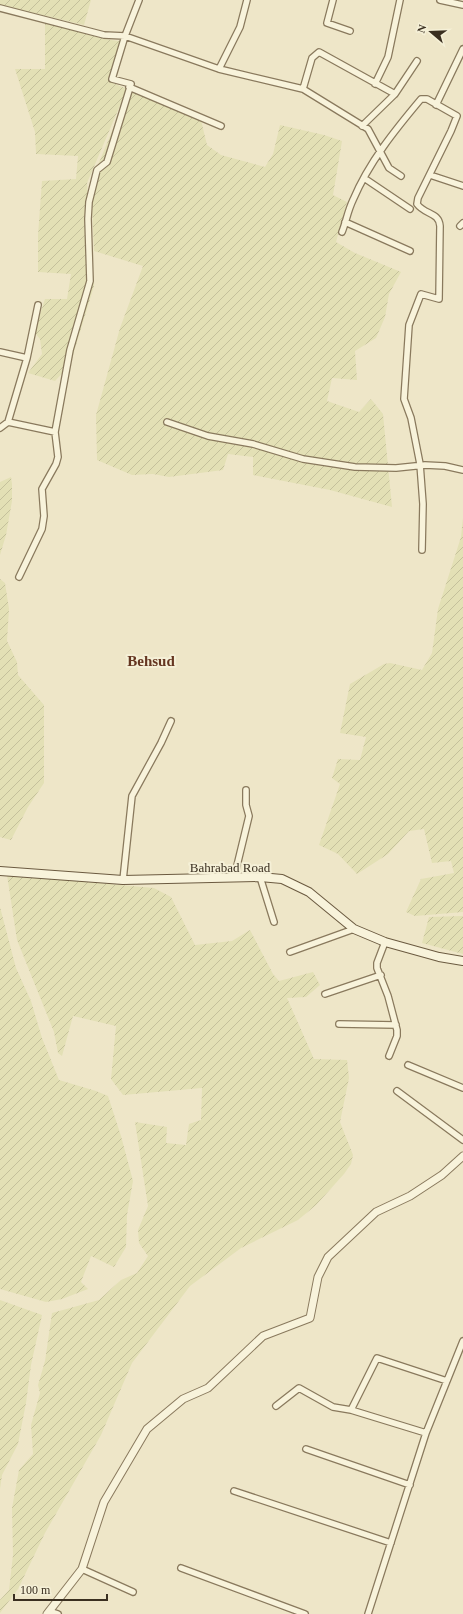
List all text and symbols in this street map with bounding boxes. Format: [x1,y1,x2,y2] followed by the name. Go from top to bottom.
[411,12,451,52] north arrow
[415,23,429,34] text: N
[127,653,175,669] district label: Behsud
[190,860,271,875] street label: Bahrabad Road
[14,1576,107,1602] scale bar
[20,1583,51,1597] text: 100 m

